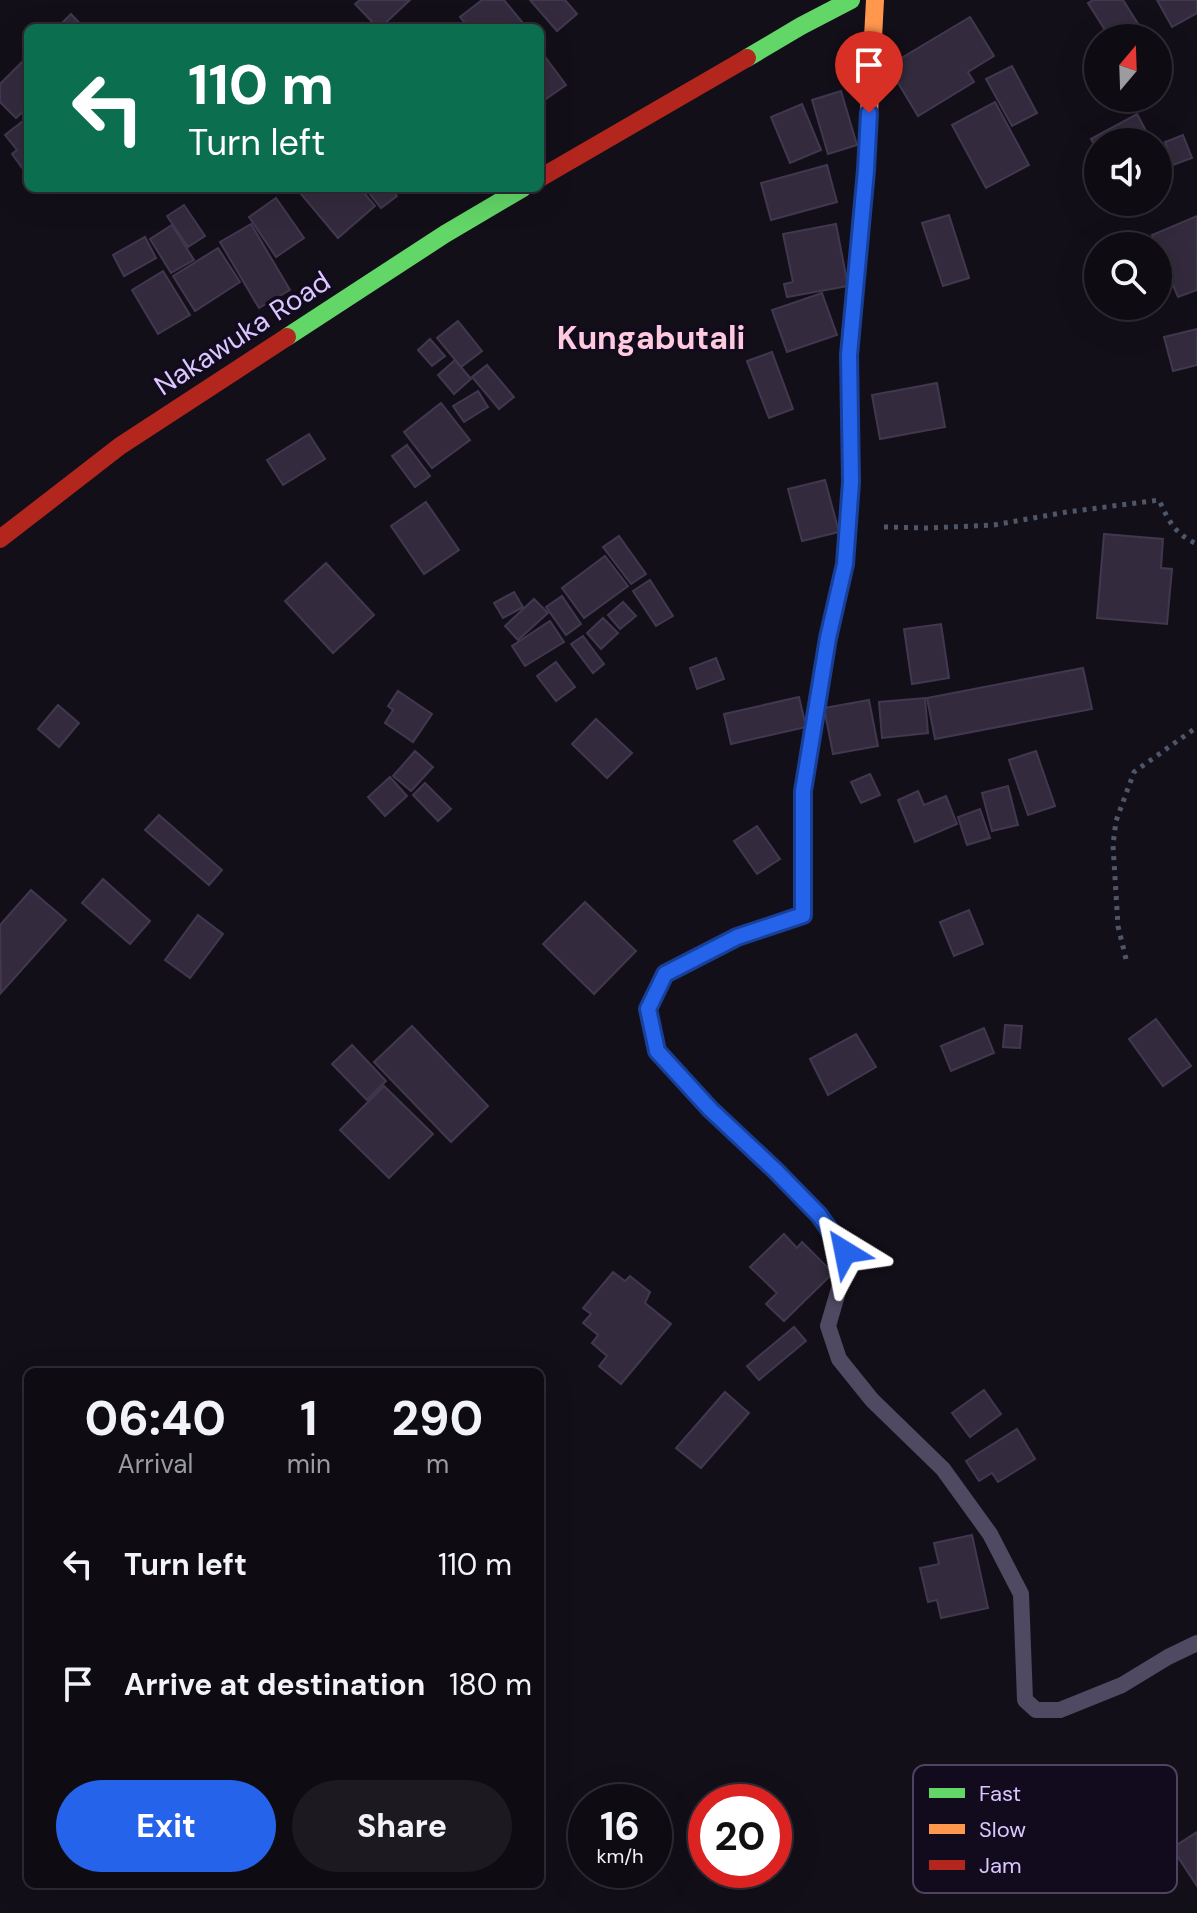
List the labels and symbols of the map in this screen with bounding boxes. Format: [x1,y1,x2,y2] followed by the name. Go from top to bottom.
[1084,24,1172,112] north arrow
[835,31,903,113] pin
[147,263,337,404] street label: Nakawuka Road
[557,317,745,359] district label: Kungabutali
[803,1210,887,1294] position arrow
[913,1765,1177,1893] legend
[979,1779,1021,1808] text: Fast
[688,1784,792,1888] speed limit sign: 20
[979,1815,1026,1844] text: Slow
[979,1851,1022,1880] text: Jam

